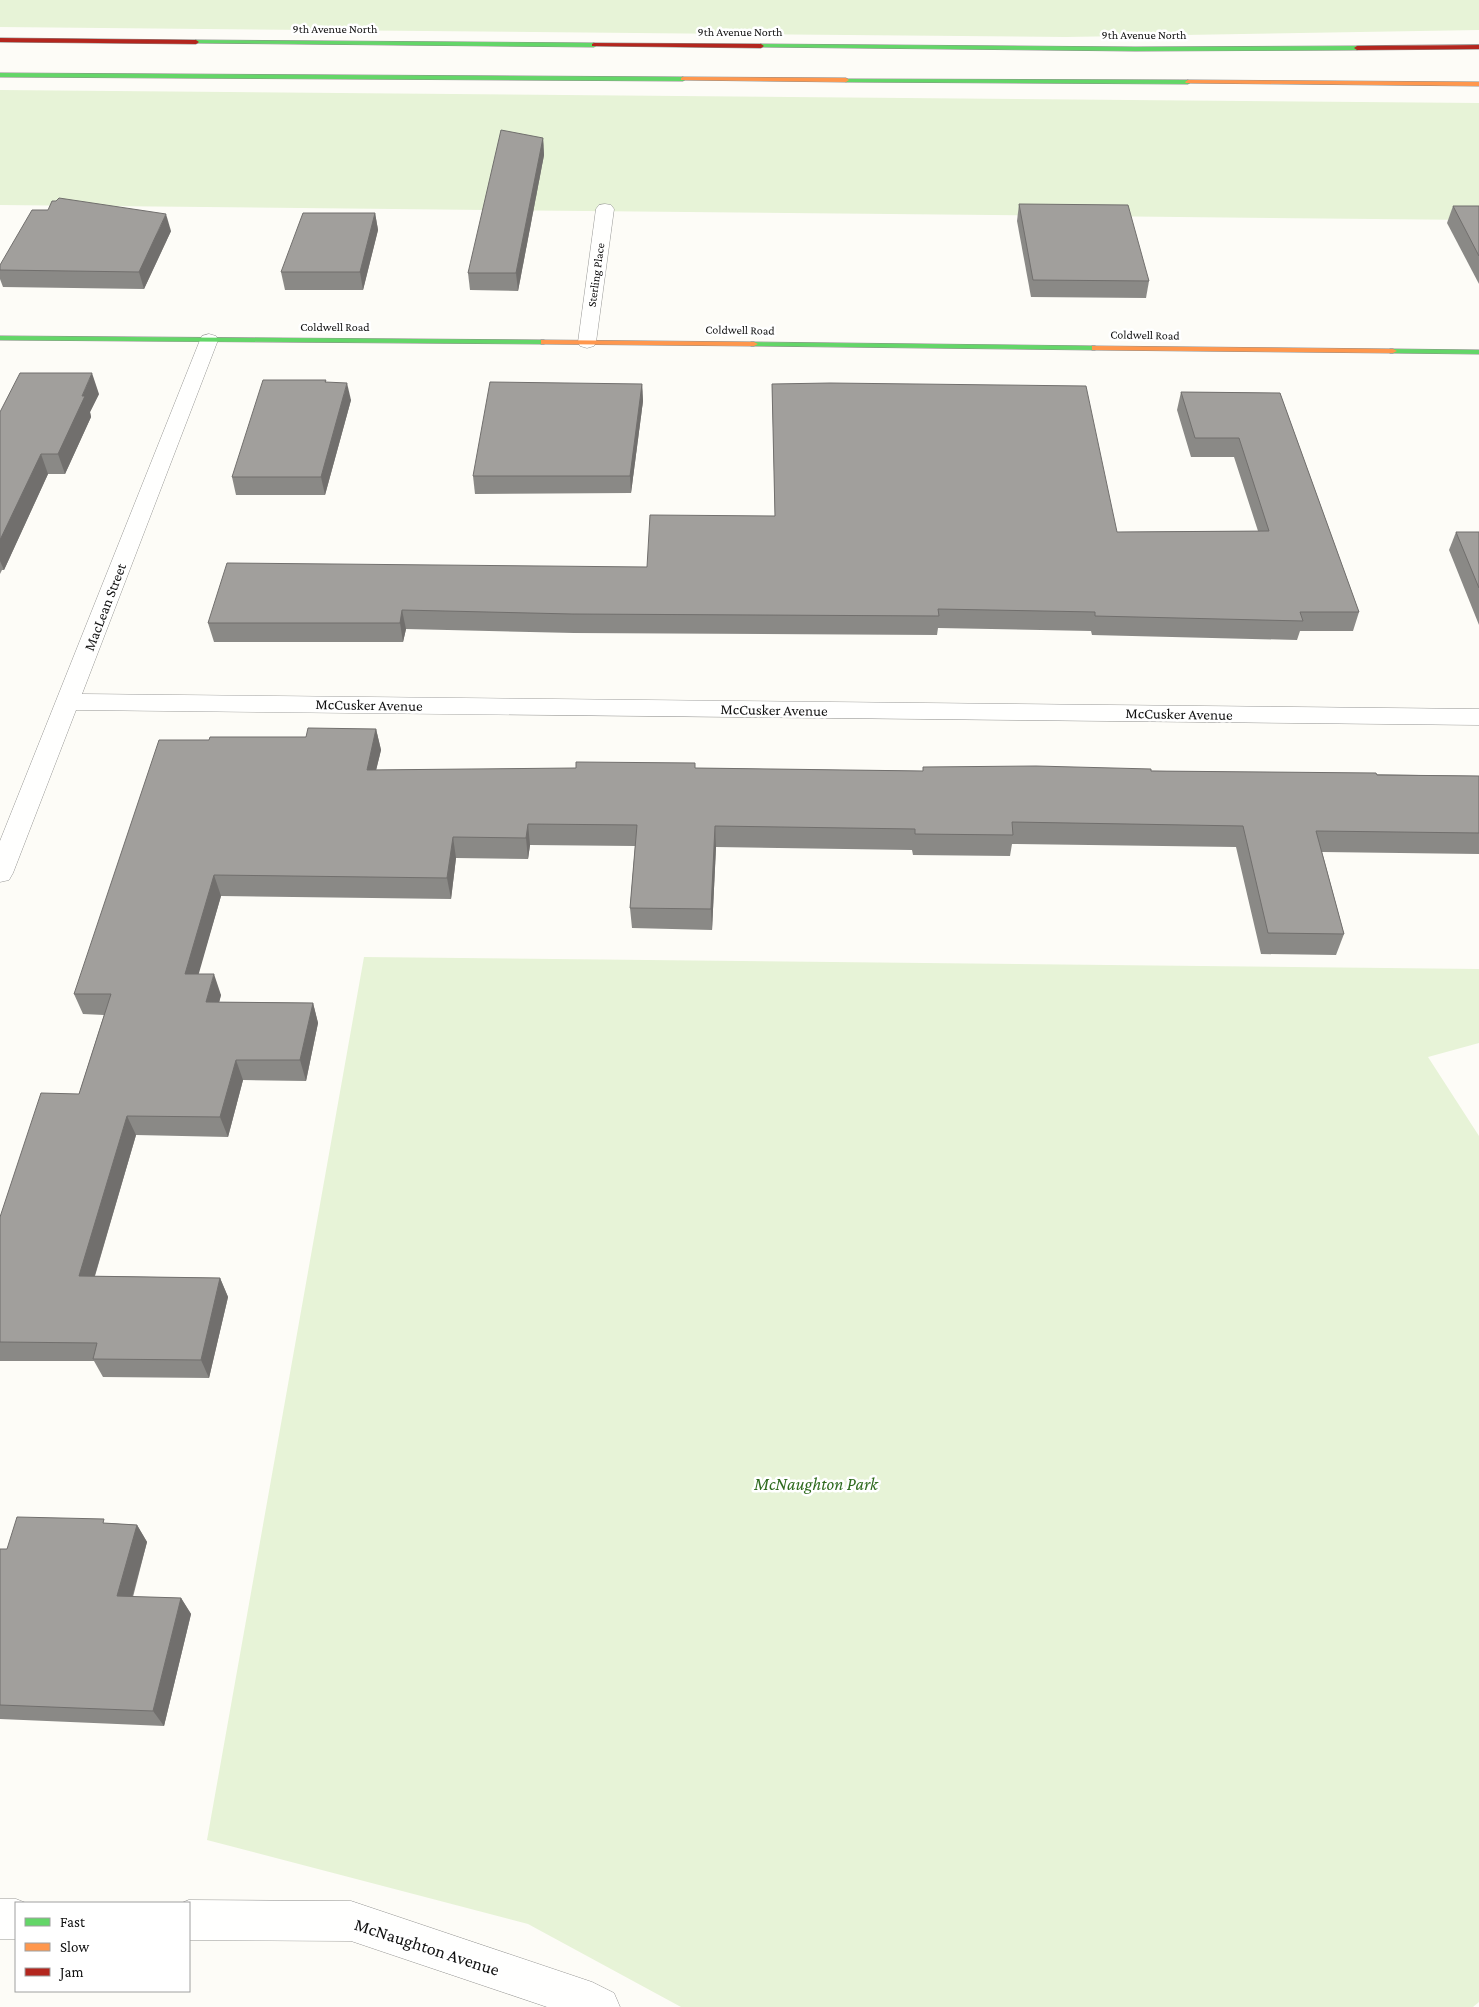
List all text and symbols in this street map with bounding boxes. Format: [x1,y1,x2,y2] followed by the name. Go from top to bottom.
[293,22,378,36] street label: 9th Avenue North
[698,25,783,39] street label: 9th Avenue North
[1102,28,1187,42] street label: 9th Avenue North
[585,242,607,308] street label: Sterling Place
[300,320,370,334] street label: Coldwell Road
[705,322,775,338] street label: Coldwell Road
[1110,327,1180,343] street label: Coldwell Road
[81,560,129,653] street label: MacLean Street
[315,696,423,714] street label: McCusker Avenue
[720,701,828,719] street label: McCusker Avenue
[1125,705,1233,723] street label: McCusker Avenue
[753,1474,879,1494] park label: McNaughton Park
[15,1902,190,1992] legend
[60,1914,86,1930] text: Fast
[352,1914,502,1980] street label: McNaughton Avenue
[60,1939,90,1955] text: Slow
[58,1964,83,1981] text: Jam

